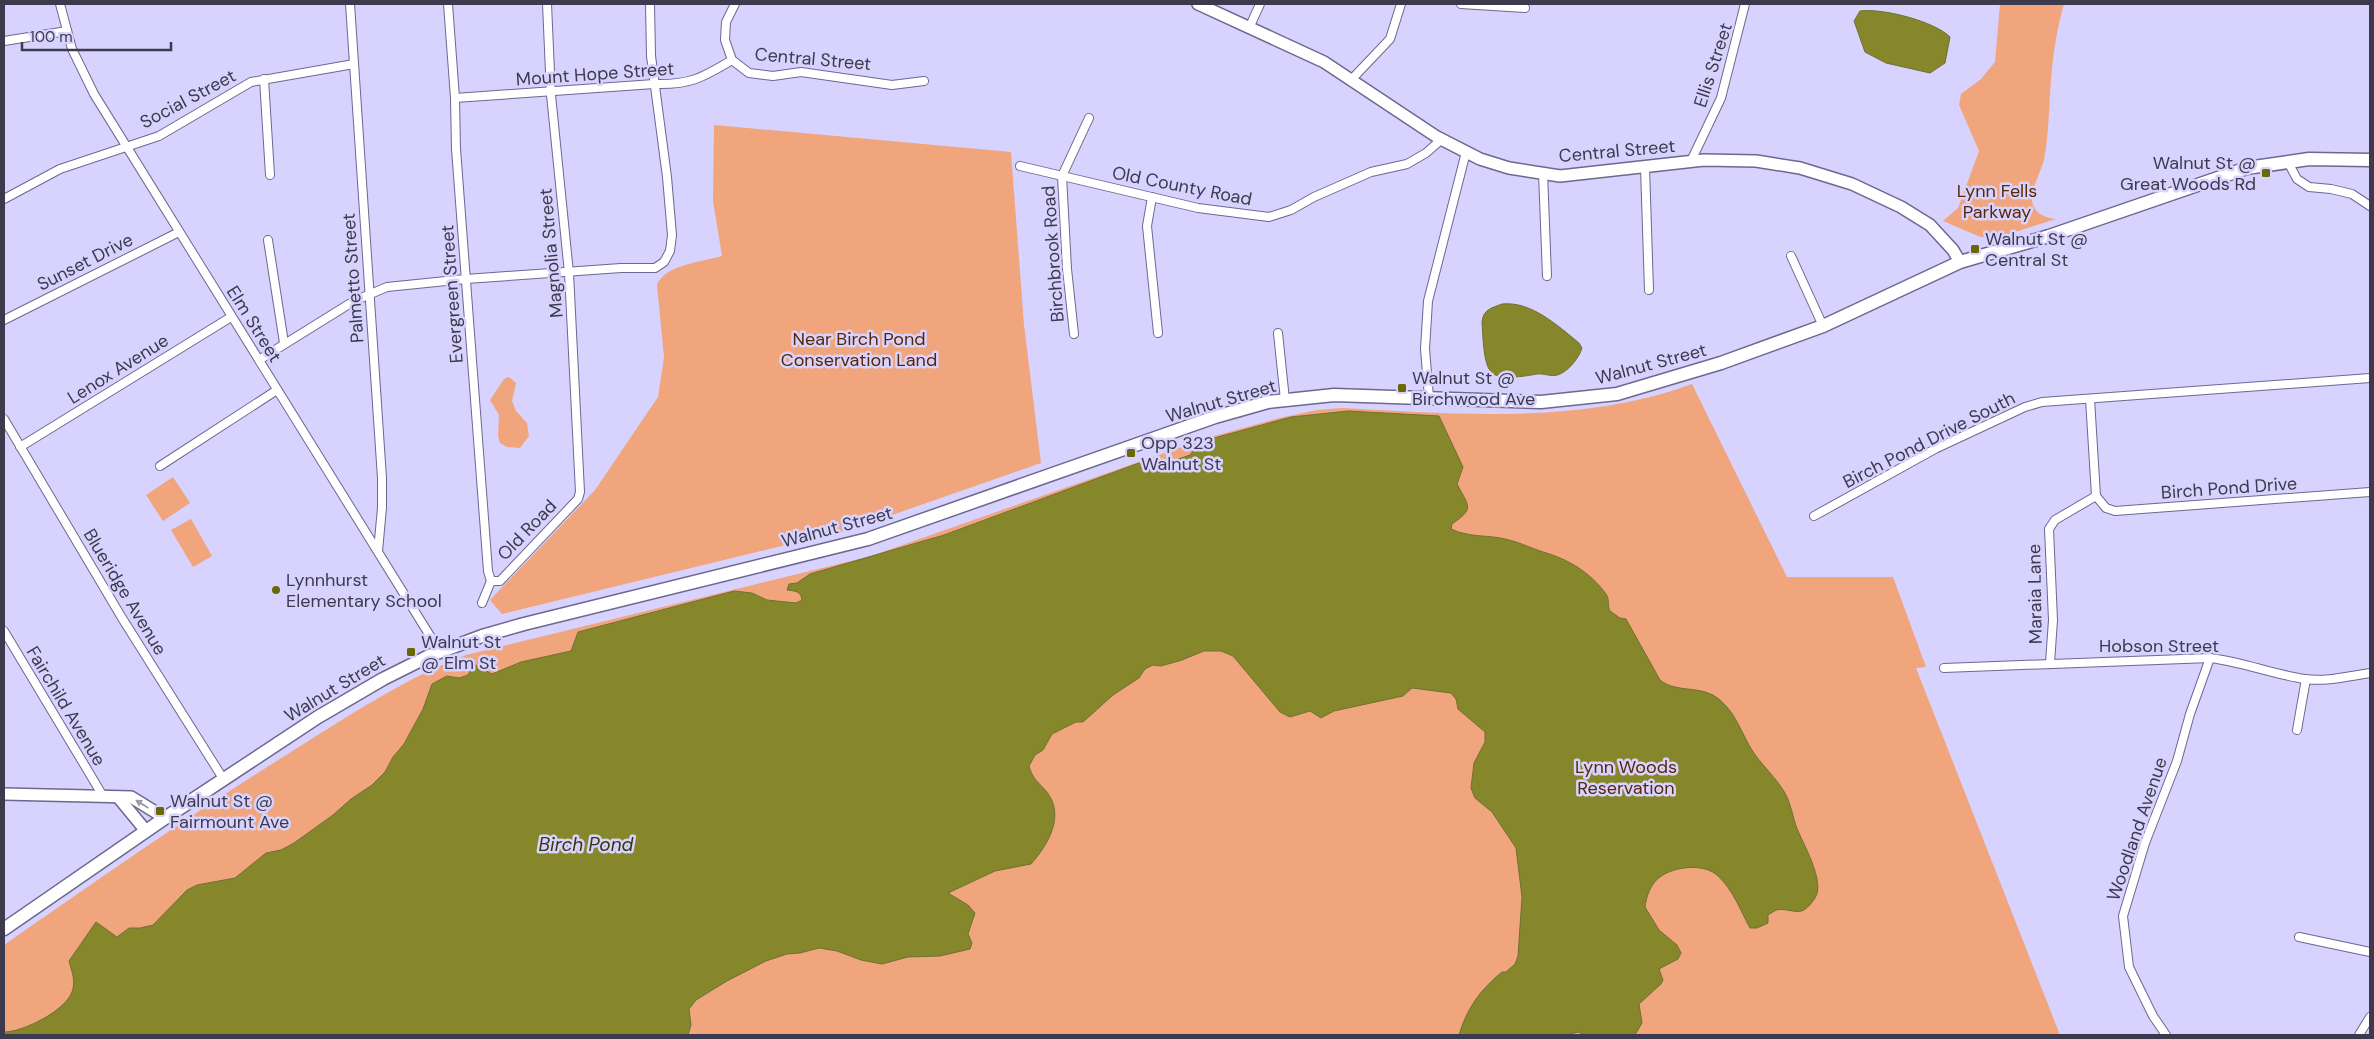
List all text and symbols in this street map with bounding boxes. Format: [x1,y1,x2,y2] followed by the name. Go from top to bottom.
[22,20,171,52] scale bar
[1688,20,1738,110] street label: Ellis Street
[30,27,73,47] text: 100 m
[754,42,872,76] street label: Central Street
[515,56,675,92] street label: Mount Hope Street
[136,64,240,134] street label: Social Street
[1558,134,1676,168] street label: Central Street
[2120,151,2256,196] place label: Walnut St @ Great Woods Rd
[1110,161,1254,211] street label: Old County Road
[2260,167,2272,179] marker: Walnut St @ Great Woods Rd
[1957,179,2037,224] park label: Lynn Fells Parkway
[1036,185,1070,323] street label: Birchbrook Road
[533,187,569,319] street label: Magnolia Street
[336,212,370,344] street label: Palmetto Street
[435,224,469,364] street label: Evergreen Street
[1985,227,2088,272] place label: Walnut St @ Central St
[33,228,137,296] street label: Sunset Drive
[1969,243,1981,255] marker: Walnut St @ Central St
[221,281,287,367] street label: Elm Street
[781,327,937,372] park label: Near Birch Pond Conservation Land
[63,328,173,410] street label: Lenox Avenue
[1593,338,1709,390] street label: Walnut Street
[1412,366,1535,411] place label: Walnut St @ Birchwood Ave
[1163,374,1279,428] street label: Walnut Street
[1396,382,1408,394] marker: Walnut St @ Birchwood Ave
[1839,386,2019,494] street label: Birch Pond Drive South
[1141,431,1221,476] place label: Opp 323 Walnut St
[1125,447,1137,459] marker: Opp 323 Walnut St
[2160,471,2298,505] street label: Birch Pond Drive
[492,494,562,566] street label: Old Road
[779,501,895,553] street label: Walnut Street
[78,524,172,660] street label: Blueridge Avenue
[2022,544,2048,644] street label: Maraia Lane
[286,568,442,613] place label: Lynnhurst Elementary School
[270,584,282,596] marker: Lynnhurst Elementary School
[421,630,501,675] place label: Walnut St @ Elm St
[2099,634,2219,658] street label: Hobson Street
[21,642,111,770] street label: Fairchild Avenue
[405,646,417,658] marker: Walnut St @ Elm St
[280,648,390,728] street label: Walnut Street
[2101,754,2173,904] street label: Woodland Avenue
[1575,755,1677,800] park label: Lynn Woods Reservation
[170,789,289,834] place label: Walnut St @ Fairmount Ave
[136,799,149,809] one-way arrow
[154,805,166,817] marker: Walnut St @ Fairmount Ave
[539,832,635,857] water label: Birch Pond

